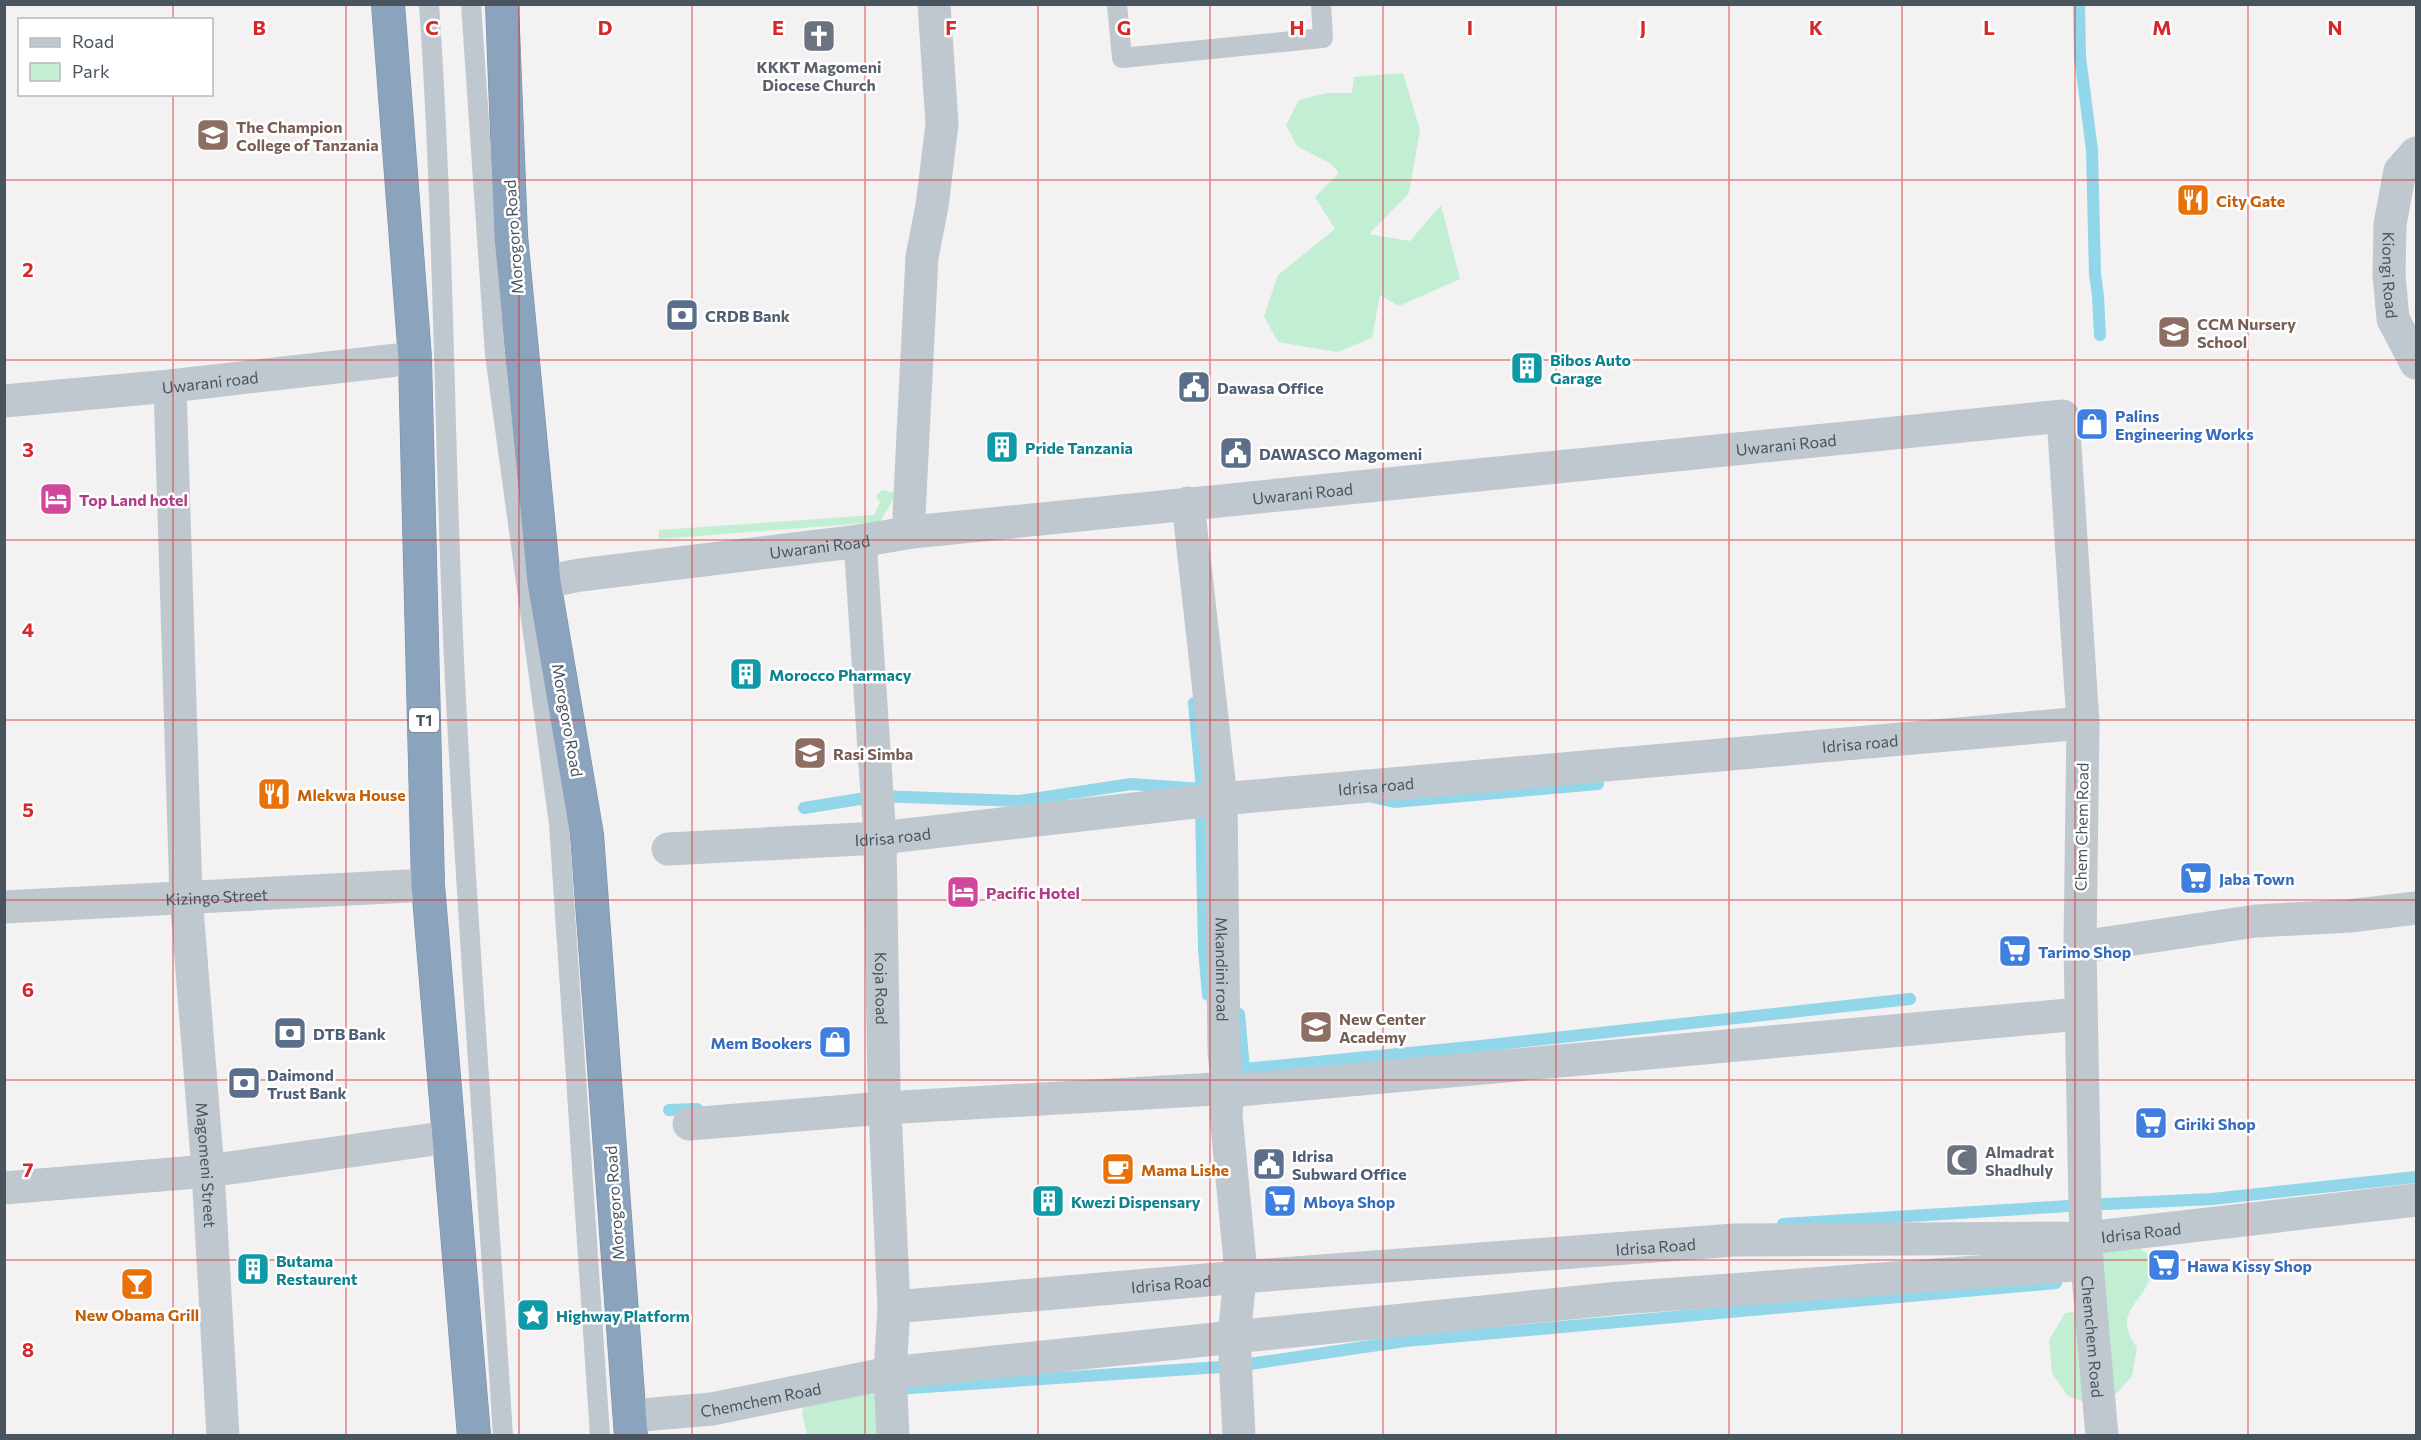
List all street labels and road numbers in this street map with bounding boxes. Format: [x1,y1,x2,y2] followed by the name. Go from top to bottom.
[500,179,526,295] street label: Morogoro Road
[2379,231,2402,319] street label: Kiongi Road
[161,366,259,396] street label: Uwarani road
[1735,429,1837,458] street label: Uwarani Road
[1251,478,1354,507] street label: Uwarani Road
[768,530,871,561] street label: Uwarani Road
[549,662,587,778] street label: Morogoro Road
[409,708,439,732] road number: T1
[1821,730,1899,755] street label: Idrisa road
[2070,763,2092,891] street label: Chem Chem Road
[1337,773,1415,798] street label: Idrisa road
[854,823,932,849] street label: Idrisa road
[165,884,269,908] street label: Kizingo Street
[1213,917,1233,1022] street label: Mkandini road
[872,952,892,1025] street label: Koja Road
[193,1101,221,1229] street label: Magomeni Street
[601,1145,627,1261] street label: Morogoro Road
[2100,1218,2182,1246] street label: Idrisa Road
[1615,1233,1696,1258] street label: Idrisa Road
[1130,1270,1212,1296] street label: Idrisa Road
[2079,1275,2108,1399] street label: Chemchem Road
[700,1378,823,1419] street label: Chemchem Road

